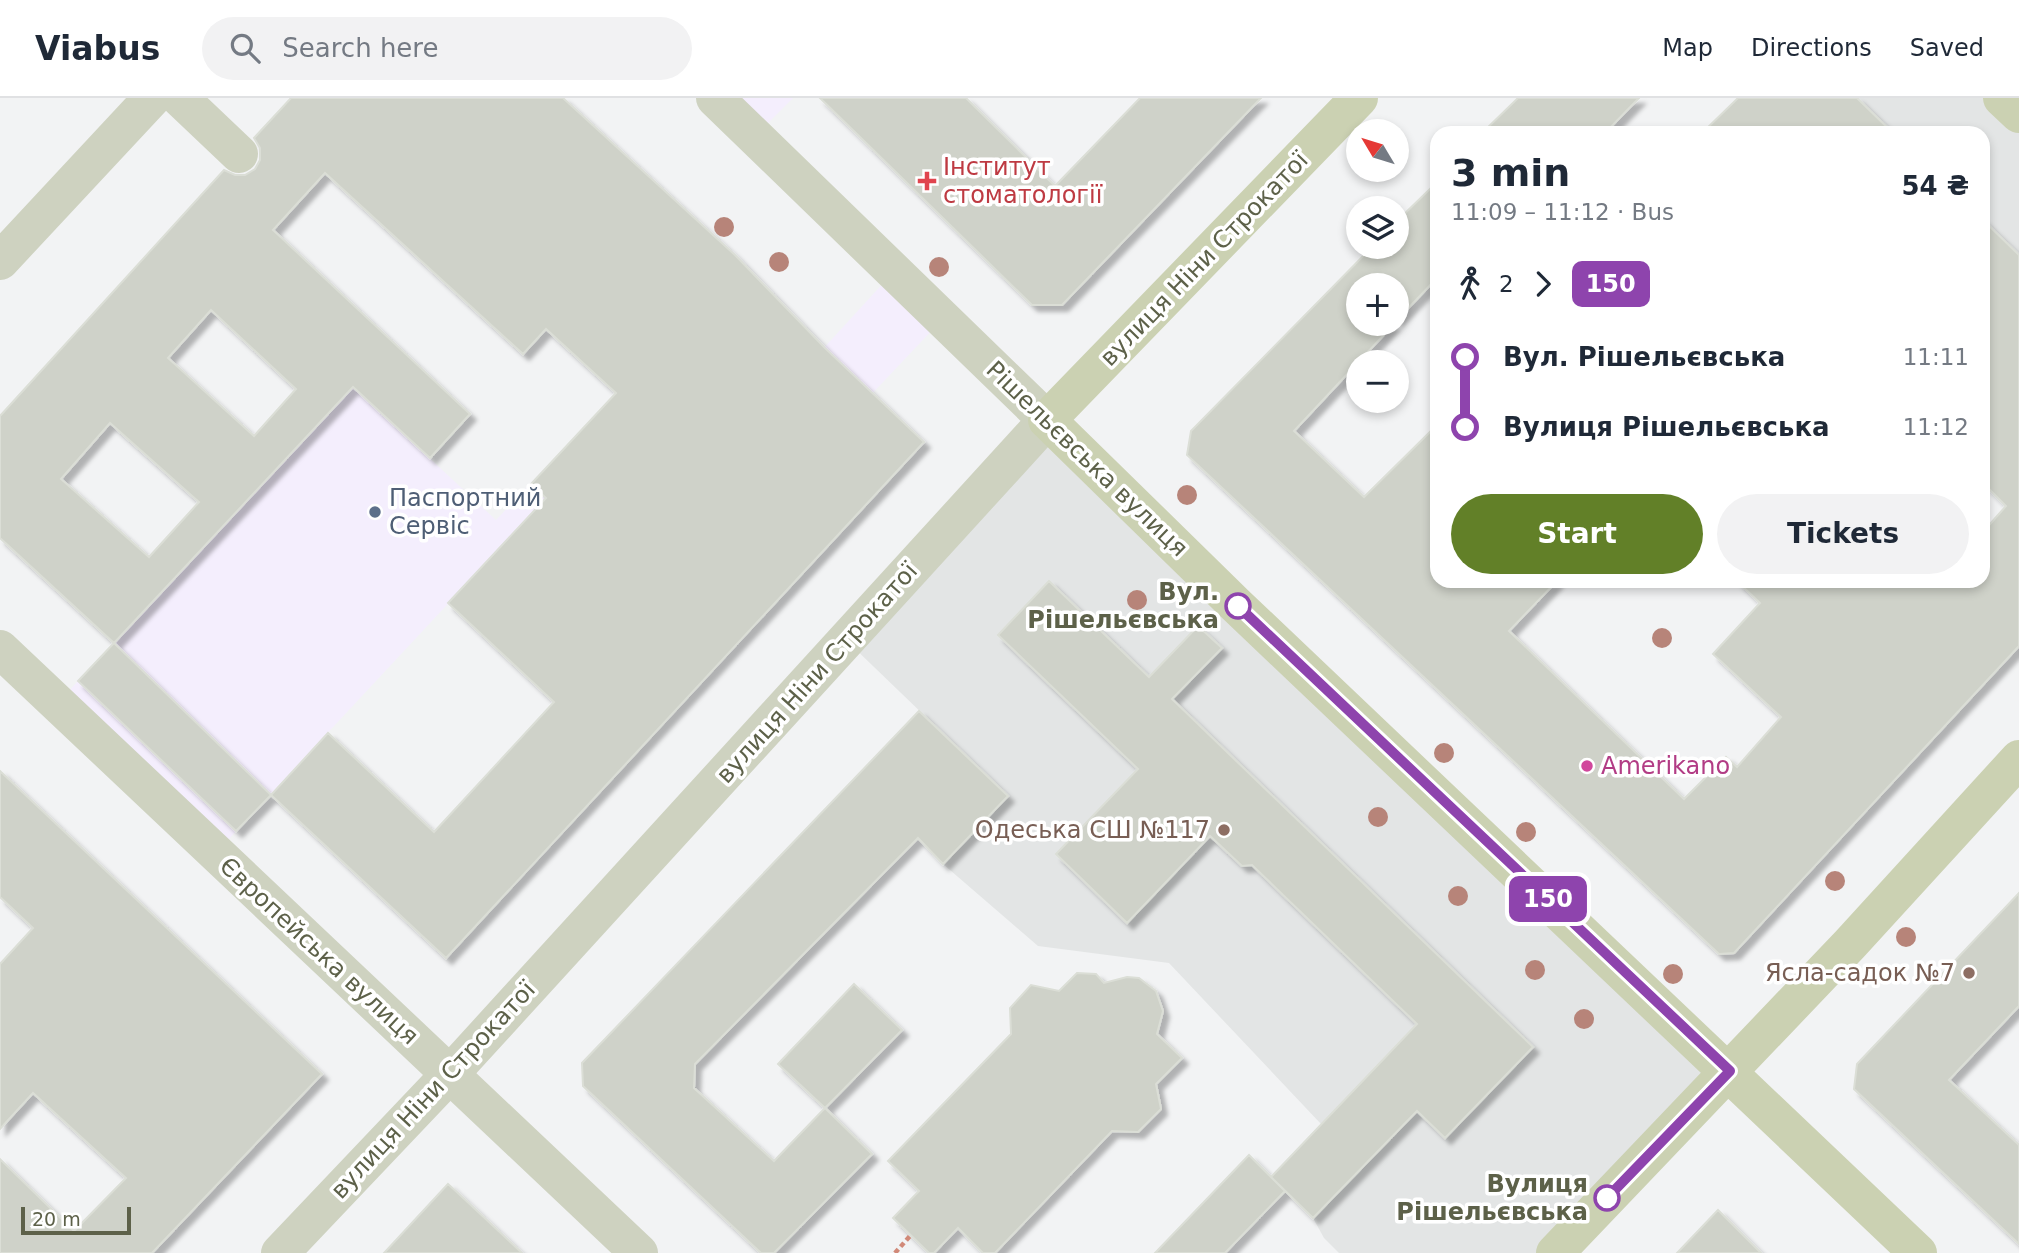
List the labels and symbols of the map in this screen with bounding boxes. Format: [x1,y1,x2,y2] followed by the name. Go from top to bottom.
[1346,119,1409,182] north arrow
[1094,146,1314,372] street label: вулиця Ніни Строкатої
[943,153,1103,209] place label: Інститут стоматології
[917,171,937,191] marker: Інститут стоматології
[981,356,1193,562] street label: Рішельєвська вулиця
[389,484,541,540] place label: Паспортний Сервіс
[367,504,383,520] marker: Паспортний Сервіс
[711,557,923,789] street label: вулиця Ніни Строкатої
[1027,578,1219,634] place label: Вул. Рішельєвська
[1225,593,1251,619] marker: Вул. Рішельєвська
[1601,752,1730,780] place label: Amerikano
[1579,758,1595,774] marker: Amerikano
[975,816,1210,844] place label: Одеська СШ №117
[1216,822,1232,838] marker: Одеська СШ №117
[214,852,424,1050] street label: Європейська вулиця
[1508,876,1588,922] line badge: 150
[1765,959,1955,987] place label: Ясла-садок №7
[1961,965,1977,981] marker: Ясла-садок №7
[325,975,541,1204] street label: вулиця Ніни Строкатої
[1396,1170,1588,1226] place label: Вулиця Рішельєвська
[1594,1185,1620,1211] marker: Вулиця Рішельєвська
[21,1204,131,1236] scale bar

